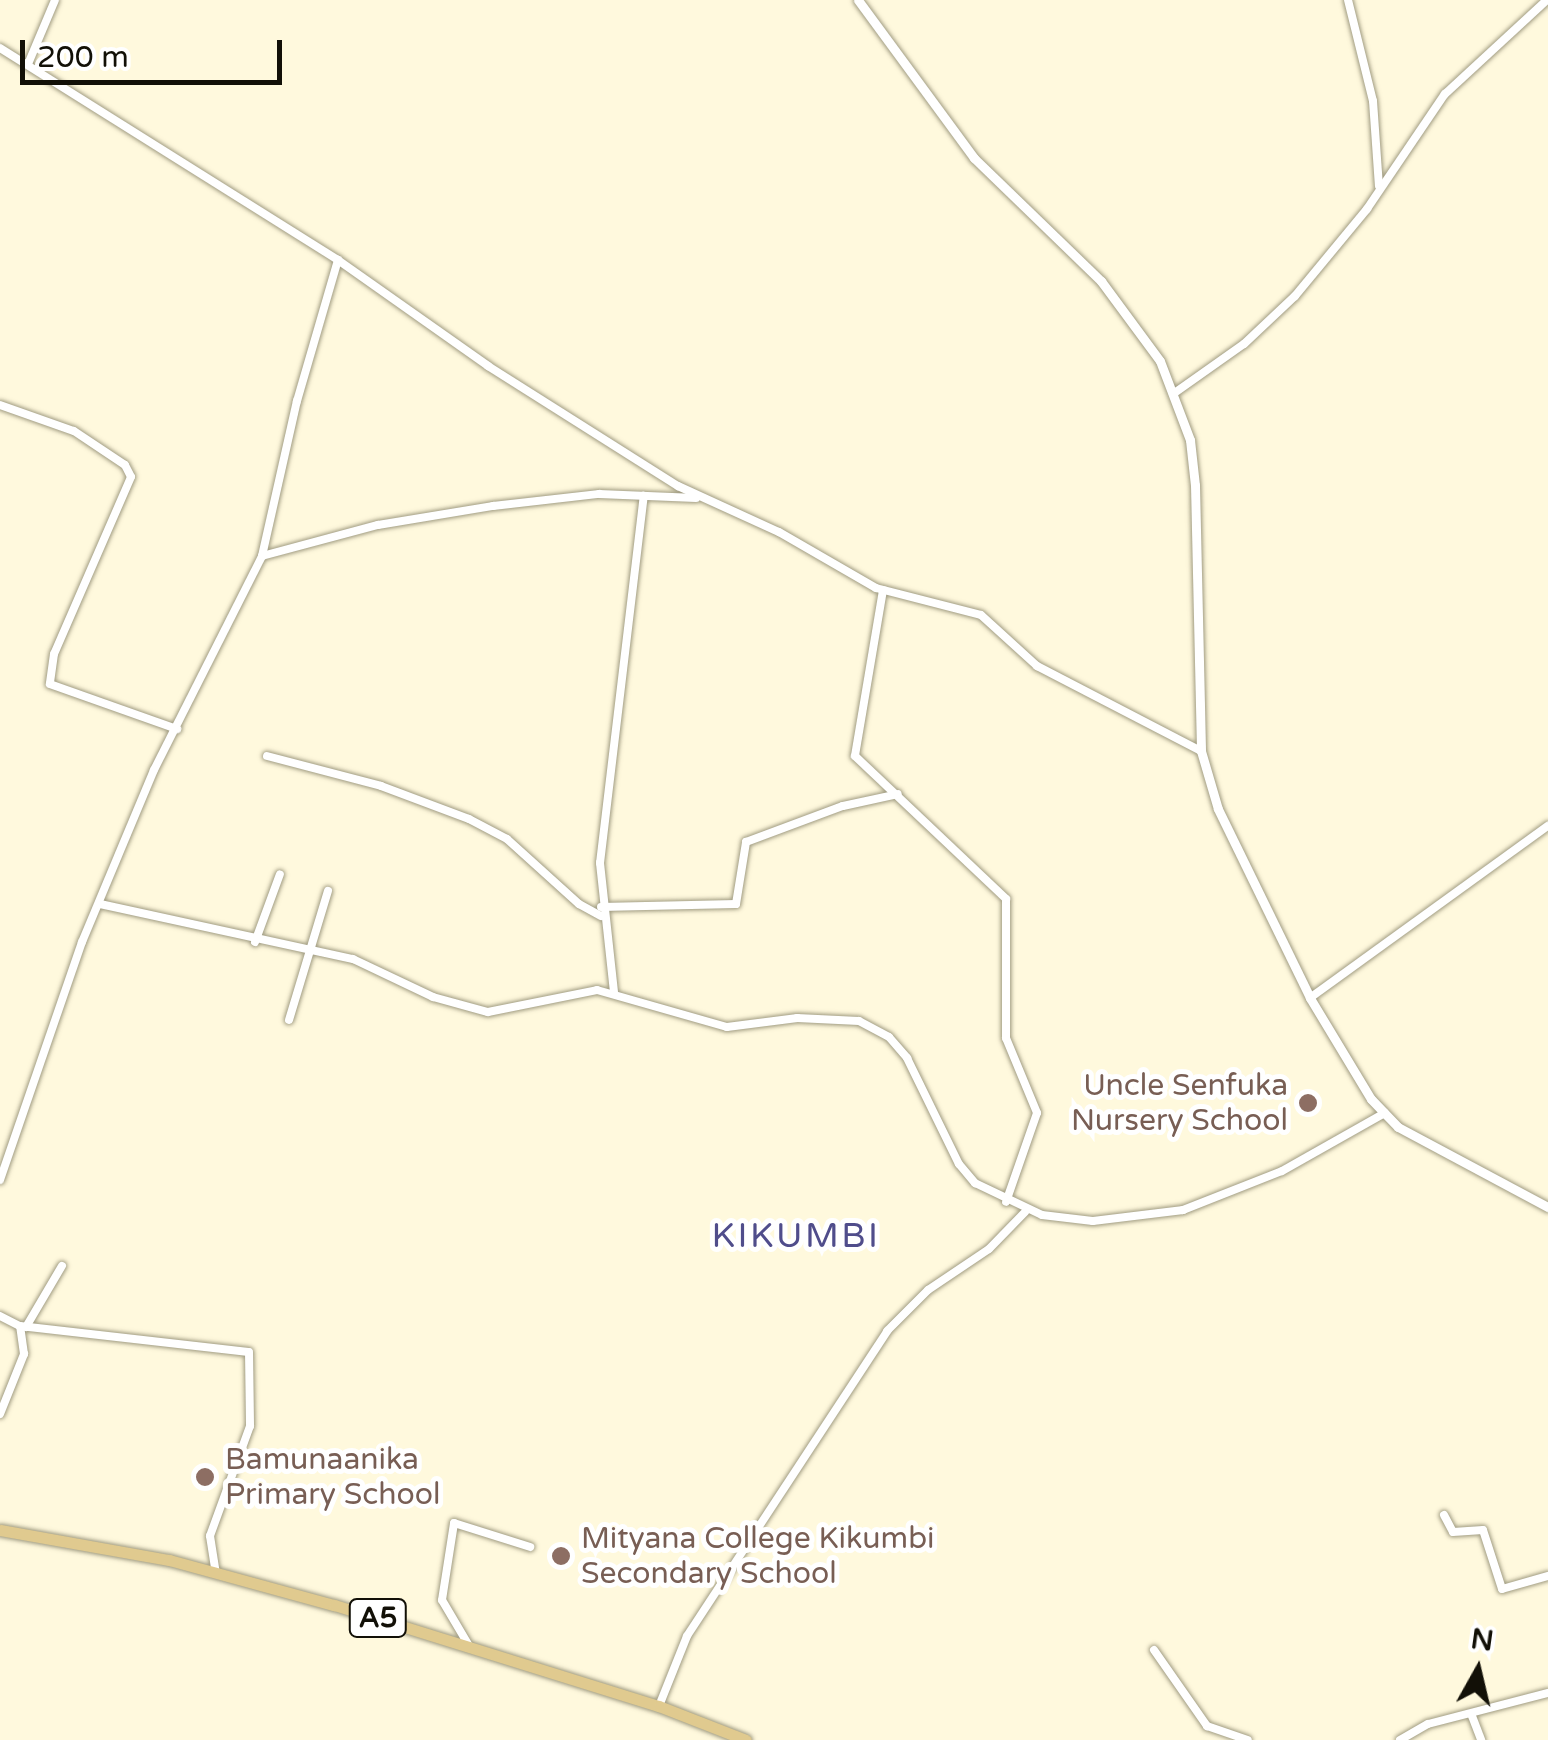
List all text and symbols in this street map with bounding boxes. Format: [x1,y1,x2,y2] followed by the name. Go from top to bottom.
[25,20,288,82] scale bar
[37,39,129,76] text: 200 m
[1071,1068,1288,1138] place label: Uncle Senfuka Nursery School
[1297,1092,1319,1114] marker: Uncle Senfuka Nursery School
[712,1215,880,1257] district label: KIKUMBI
[225,1442,440,1512] place label: Bamunaanika Primary School
[194,1466,216,1488] marker: Bamunaanika Primary School
[581,1521,935,1592] place label: Mityana College Kikumbi Secondary School
[550,1545,572,1567] marker: Mityana College Kikumbi Secondary School
[348,1595,408,1641] road number: A5
[1428,1620,1528,1720] north arrow
[1469,1622,1496,1659] text: N

